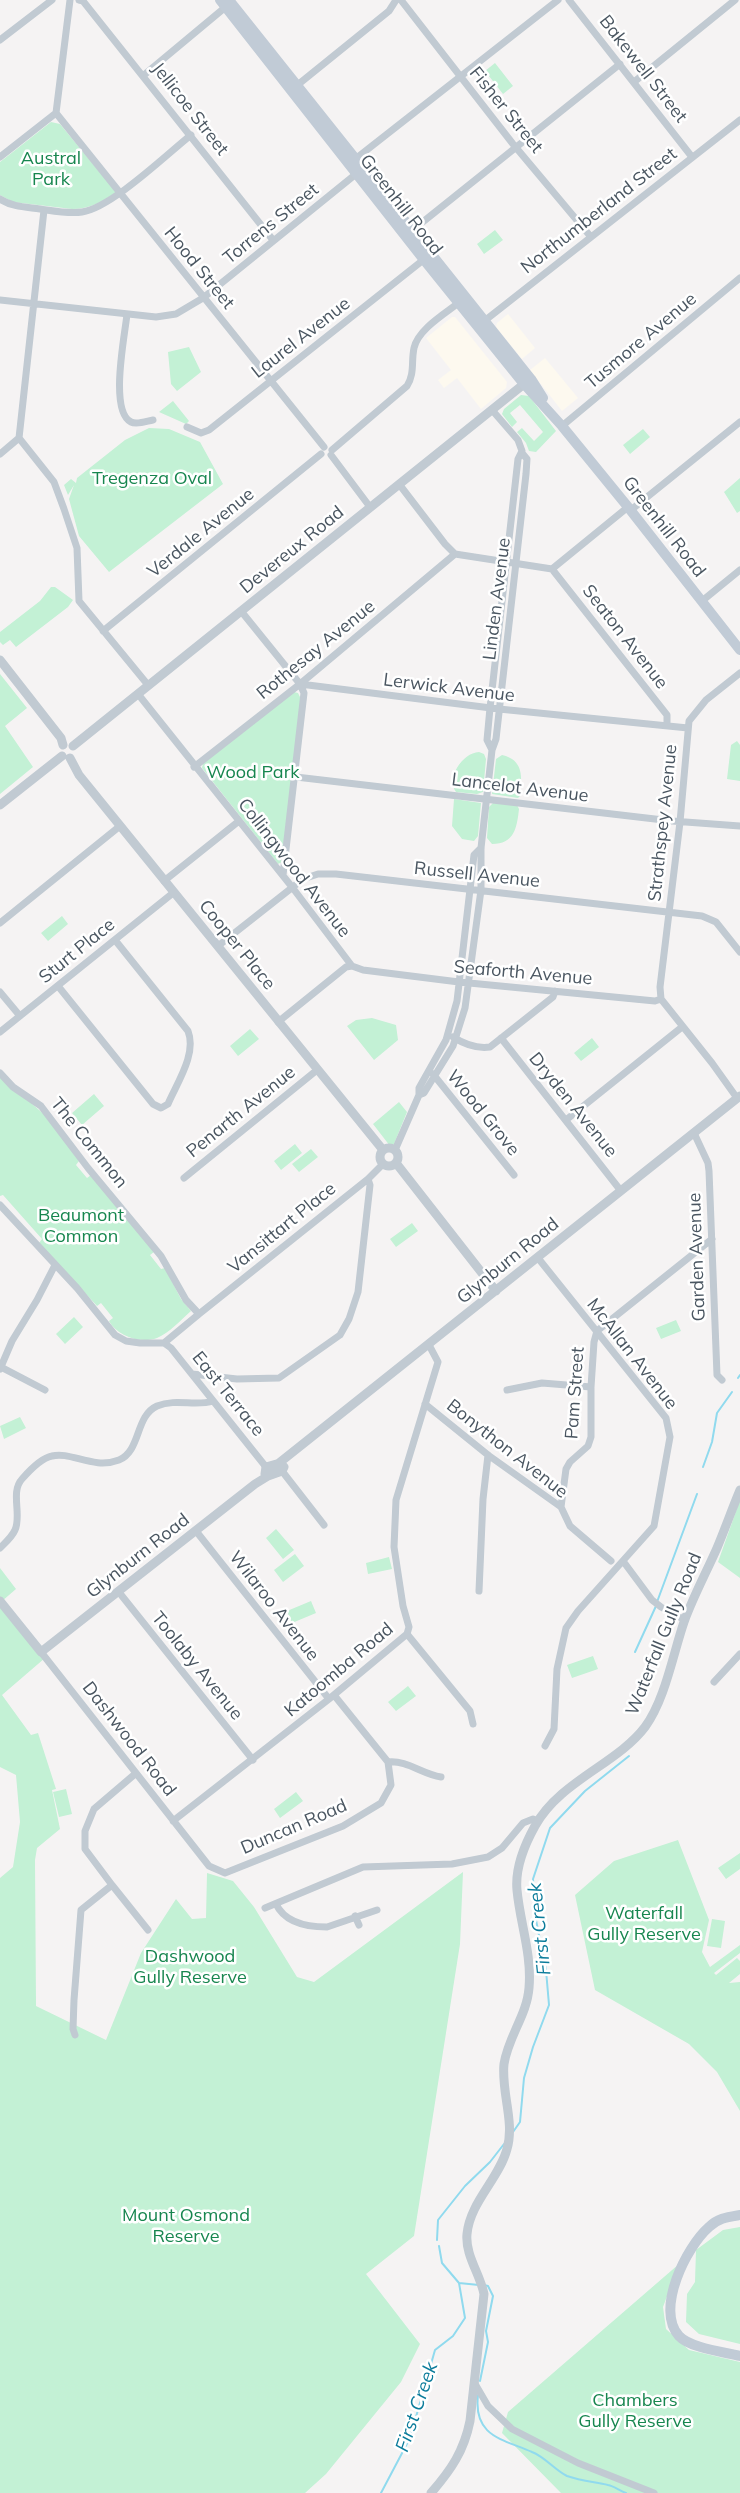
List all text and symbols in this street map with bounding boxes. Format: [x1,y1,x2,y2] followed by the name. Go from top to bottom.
[594,11,692,127] street label: Bakewell Street
[147,58,233,160] street label: Jellicoe Street
[465,63,547,157] street label: Fisher Street
[517,143,681,279] street label: Northumberland Street
[21,148,81,190] park label: Austral Park
[355,150,447,260] street label: Greenhill Road
[219,179,323,269] street label: Torrens Street
[159,222,239,314] street label: Hood Street
[581,288,701,394] street label: Tusmore Avenue
[248,293,354,383] street label: Laurel Avenue
[92,468,212,490] park label: Tregenza Oval
[618,472,710,582] street label: Greenhill Road
[143,483,259,583] street label: Verdale Avenue
[236,502,348,598] street label: Devereux Road
[479,537,515,661] street label: Linden Avenue
[578,581,672,693] street label: Seaton Avenue
[253,596,379,704] street label: Rothesay Avenue
[382,669,516,707] street label: Lerwick Avenue
[644,743,682,903] street label: Strathspey Avenue
[207,762,299,784] park label: Wood Park
[450,769,590,807] street label: Lancelot Avenue
[233,794,355,942] street label: Collingwood Avenue
[413,858,541,892] street label: Russell Avenue
[194,896,280,994] street label: Cooper Place
[35,914,119,988] street label: Sturt Place
[453,956,593,990] street label: Seaforth Avenue
[524,1048,622,1162] street label: Dryden Avenue
[182,1062,300,1162] street label: Penarth Avenue
[442,1066,524,1160] street label: Wood Grove
[46,1093,132,1193] street label: The Common
[224,1178,340,1278] street label: Vansittart Place
[684,1192,710,1322] street label: Garden Avenue
[38,1205,124,1248] park label: Beaumont Common
[453,1213,563,1309] street label: Glynburn Road
[582,1294,682,1414] street label: McAllan Avenue
[561,1346,589,1440] street label: Pam Street
[187,1347,269,1441] street label: East Terrace
[442,1395,572,1503] street label: Bonython Avenue
[82,1509,194,1603] street label: Glynburn Road
[224,1547,324,1665] street label: Wilaroo Avenue
[622,1550,706,1718] street label: Waterfall Gully Road
[147,1608,247,1724] street label: Toolaby Avenue
[280,1618,398,1722] street label: Katoomba Road
[78,1677,180,1801] street label: Dashwood Road
[238,1795,350,1859] street label: Duncan Road
[524,1881,556,1977] water label: First Creek
[587,1903,701,1946] park label: Waterfall Gully Reserve
[133,1946,247,1988] park label: Dashwood Gully Reserve
[122,2205,250,2248] park label: Mount Osmond Reserve
[391,2359,443,2455] water label: First Creek
[578,2390,692,2432] park label: Chambers Gully Reserve

